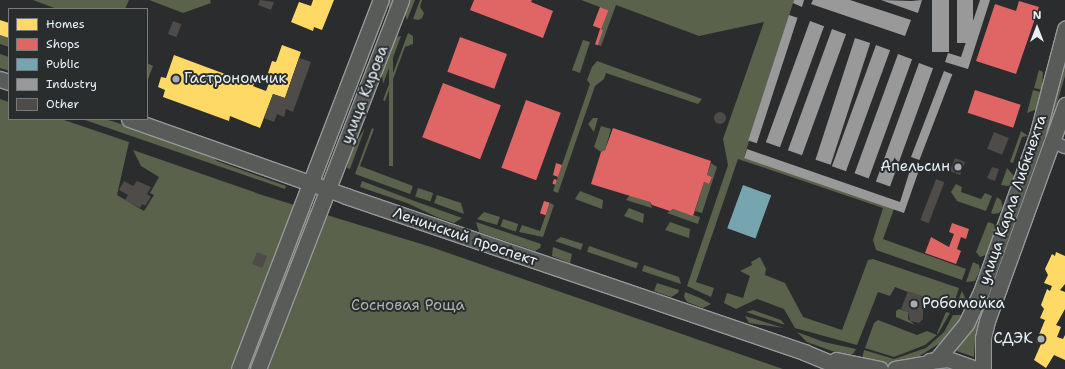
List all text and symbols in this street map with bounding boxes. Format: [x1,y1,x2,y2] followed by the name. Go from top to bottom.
[8,8,148,120] legend
[1017,8,1057,48] north arrow
[1033,8,1041,23] text: N
[46,16,85,32] text: Homes
[46,36,80,52] text: Shops
[338,43,392,147] street label: улица Кирова
[46,56,80,72] text: Public
[184,70,286,88] place label: Гастрономчик
[171,74,181,84] marker: Гастрономчик
[46,76,97,92] text: Industry
[46,96,79,112] text: Other
[975,113,1051,287] street label: улица Карла Либкнехта
[880,158,950,176] place label: Апельсин
[953,162,963,172] marker: Апельсин
[391,204,539,270] street label: Ленинский проспект
[922,295,1005,313] place label: Робомойка
[351,297,465,315] park label: Сосновая Роща
[909,299,919,309] marker: Робомойка
[993,330,1033,348] place label: СДЭК
[1036,334,1046,344] marker: СДЭК

